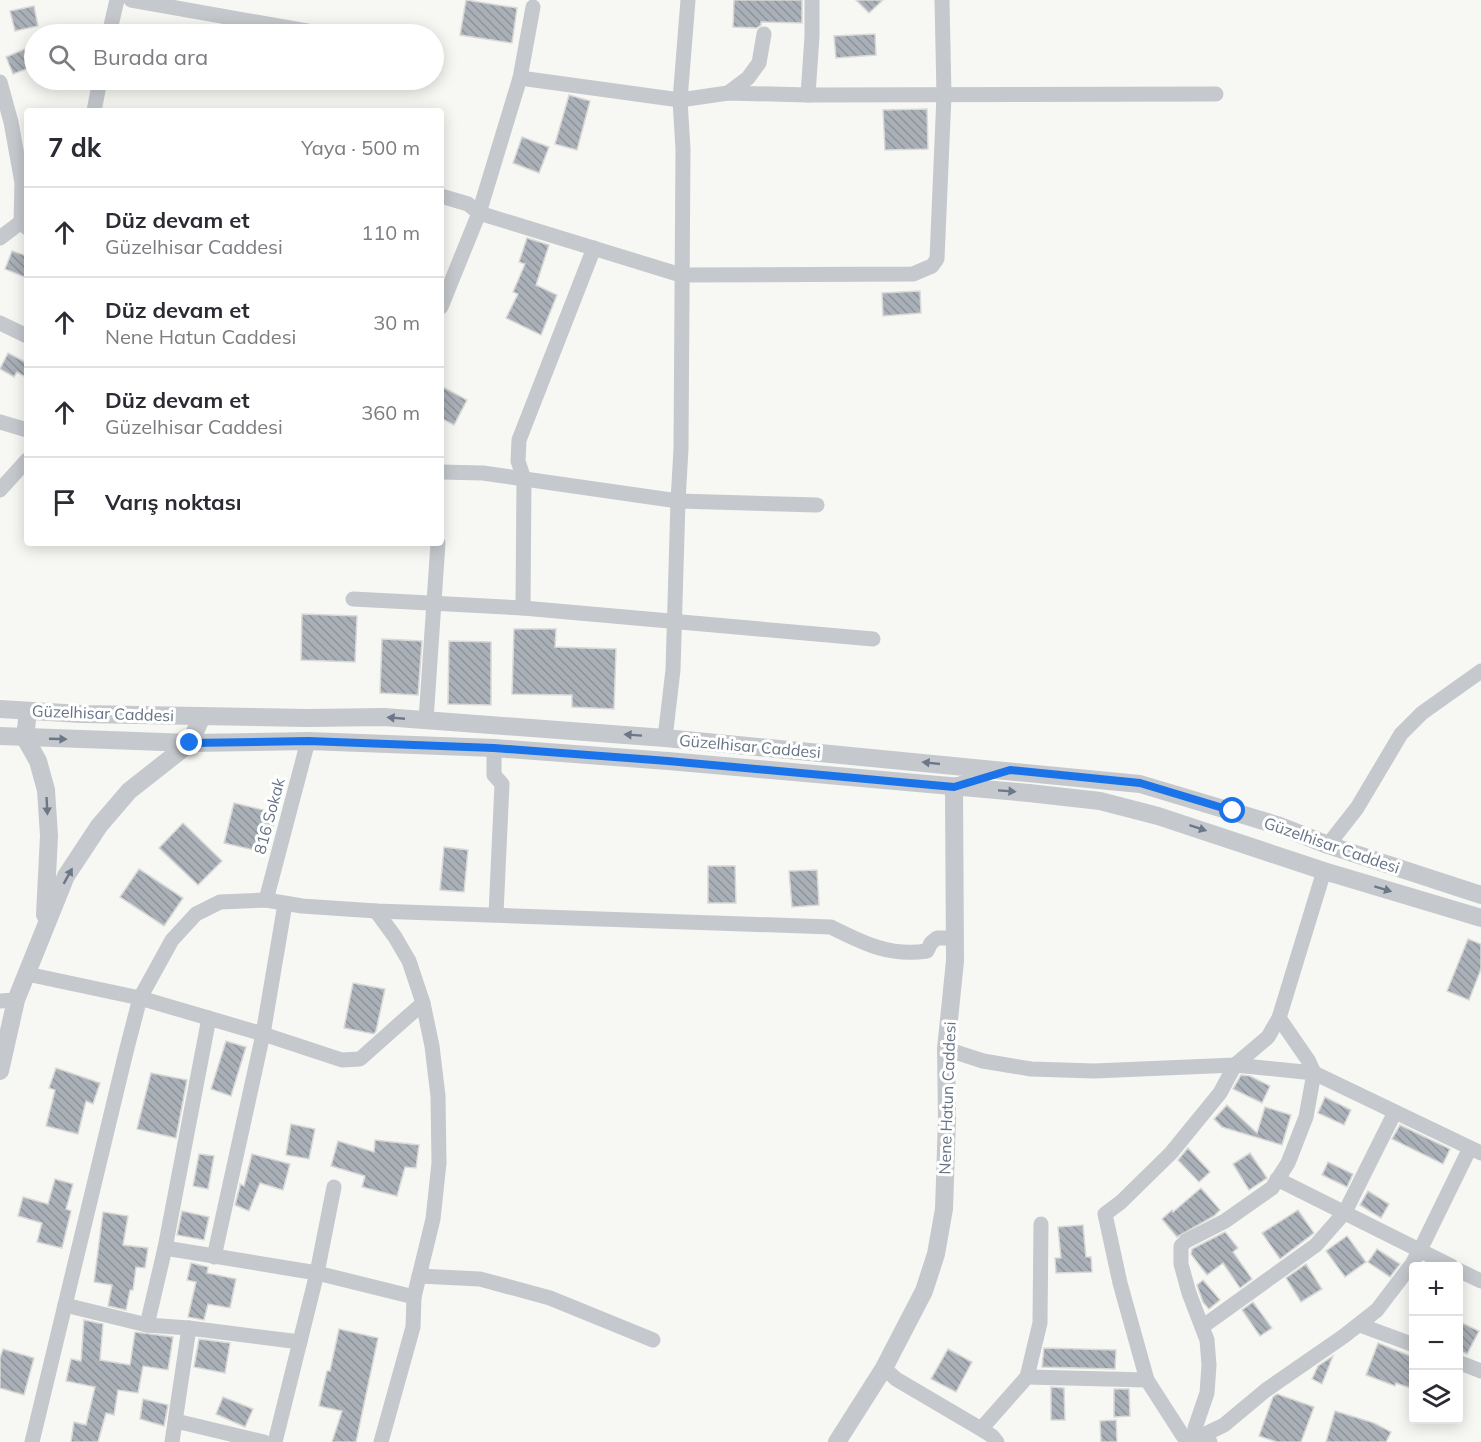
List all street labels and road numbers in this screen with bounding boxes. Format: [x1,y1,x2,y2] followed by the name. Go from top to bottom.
[32,701,174,725] street label: Güzelhisar Caddesi
[678,730,822,762] street label: Güzelhisar Caddesi
[249,775,289,856] street label: 816 Sokak
[1262,812,1402,878] street label: Güzelhisar Caddesi
[934,1021,960,1175] street label: Nene Hatun Caddesi

